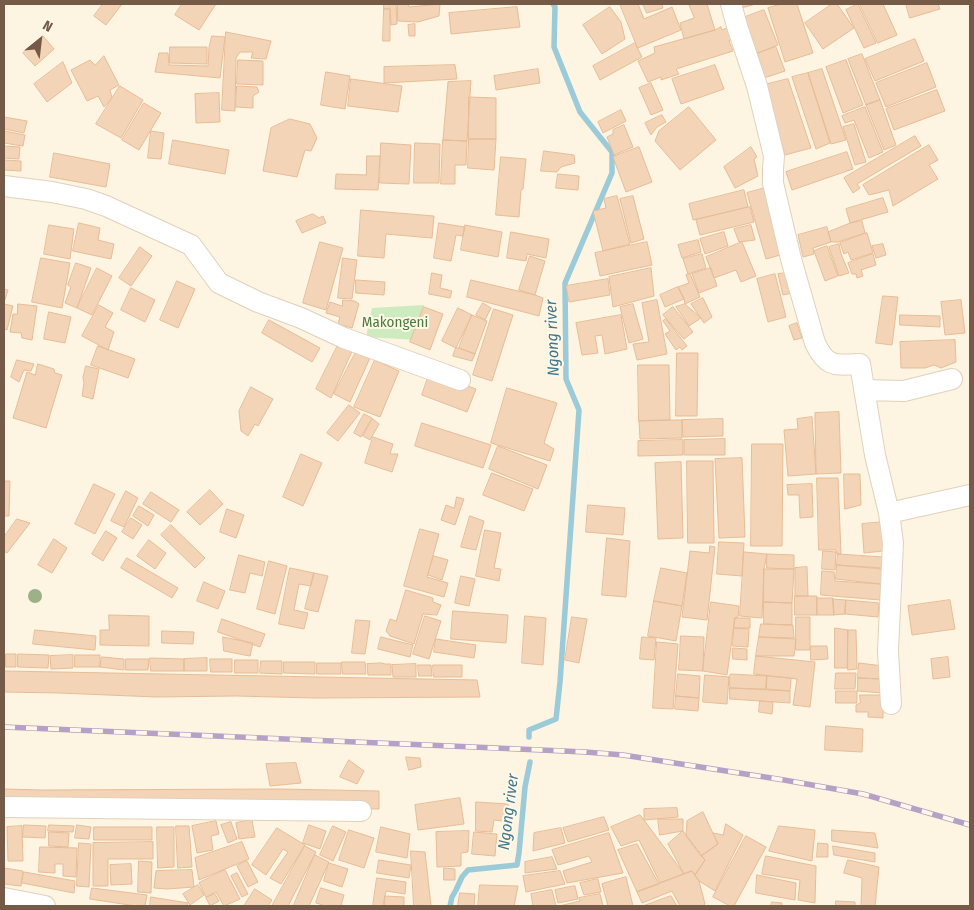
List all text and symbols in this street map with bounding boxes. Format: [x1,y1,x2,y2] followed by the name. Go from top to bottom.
[15,15,65,65] north arrow
[40,17,55,36] text: N
[542,299,564,377] water label: Ngong river
[362,314,428,332] park label: Makongeni
[495,773,523,851] water label: Ngong river

